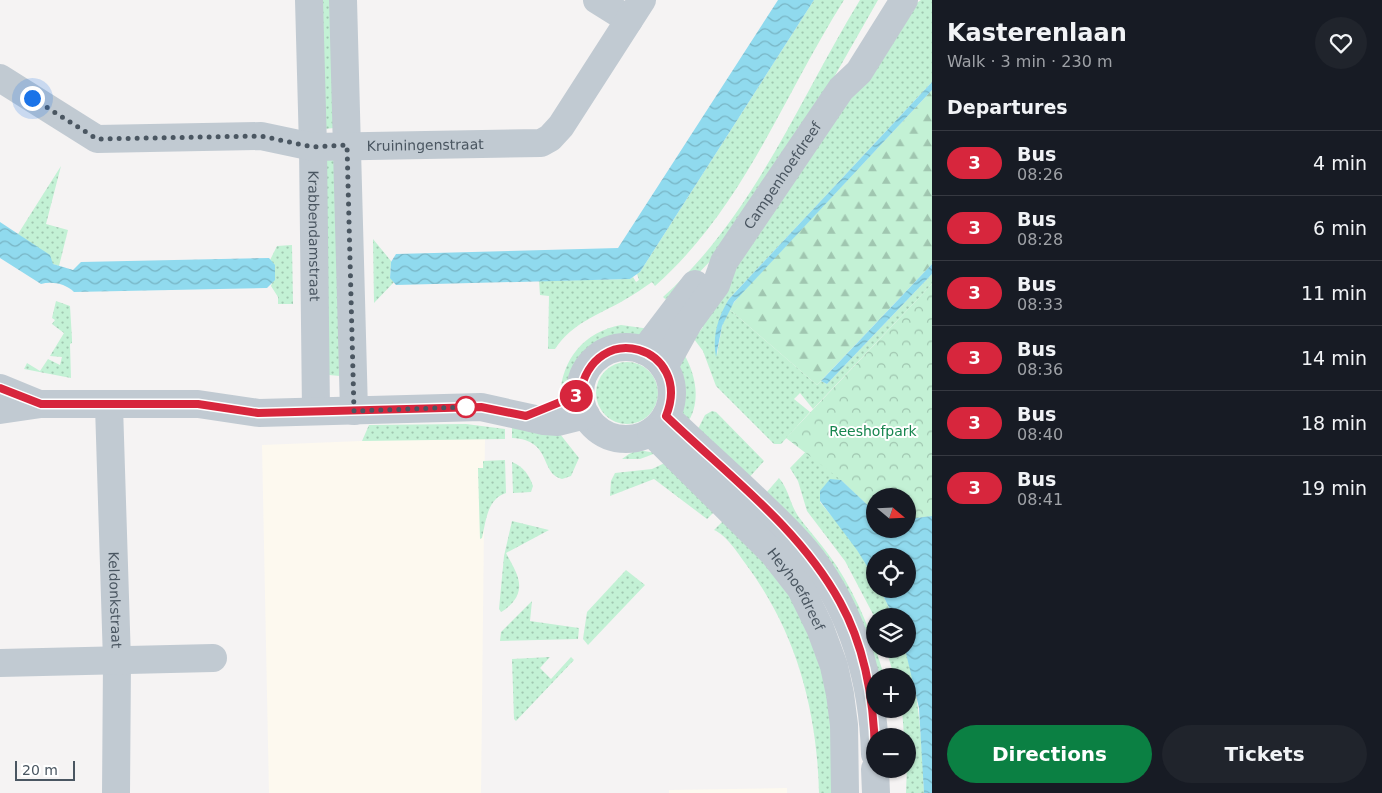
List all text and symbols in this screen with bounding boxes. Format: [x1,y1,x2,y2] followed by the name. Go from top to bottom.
[1315,17,1367,69] button: heart
[947,19,1127,47] text: Kasterenlaan
[947,52,1112,71] text: Walk · 3 min · 230 m
[20,86,45,111] your location
[947,96,1068,118] text: Departures
[741,118,825,232] street label: Campenhoefdreef
[367,136,484,154] street label: Kruiningenstraat
[1017,143,1056,165] text: Bus
[968,152,981,173] text: 3
[1313,152,1367,174] text: 4 min
[1017,165,1063,184] text: 08:26
[305,170,323,302] street label: Krabbendamstraat
[1017,208,1056,230] text: Bus
[968,217,981,238] text: 3
[1313,217,1367,239] text: 6 min
[1017,230,1063,249] text: 08:28
[1017,273,1056,295] text: Bus
[968,282,981,303] text: 3
[1301,282,1367,304] text: 11 min
[1017,295,1063,314] text: 08:33
[1017,338,1056,360] text: Bus
[968,347,981,368] text: 3
[1301,347,1367,369] text: 14 min
[1017,360,1063,379] text: 08:36
[560,380,592,412] line badge: 3
[570,385,582,406] text: 3
[455,396,477,418] unlabelled marker
[1017,403,1056,425] text: Bus
[968,412,981,433] text: 3
[1301,412,1367,434] text: 18 min
[829,423,918,439] park label: Reeshofpark
[1017,425,1063,444] text: 08:40
[1017,468,1056,490] text: Bus
[968,477,981,498] text: 3
[1301,477,1367,499] text: 19 min
[866,488,916,538] north arrow
[866,488,916,778] map controls
[1017,490,1063,509] text: 08:41
[764,545,828,634] street label: Heyhoefdreef
[866,548,916,598] button: locate
[106,551,125,649] street label: Keldonkstraat
[866,608,916,658] button: layers
[866,668,916,718] button: +
[947,725,1152,783] button: Directions
[1162,725,1367,783] button: Tickets
[866,728,916,778] button: −
[15,758,75,781] scale bar
[22,762,58,778] text: 20 m

